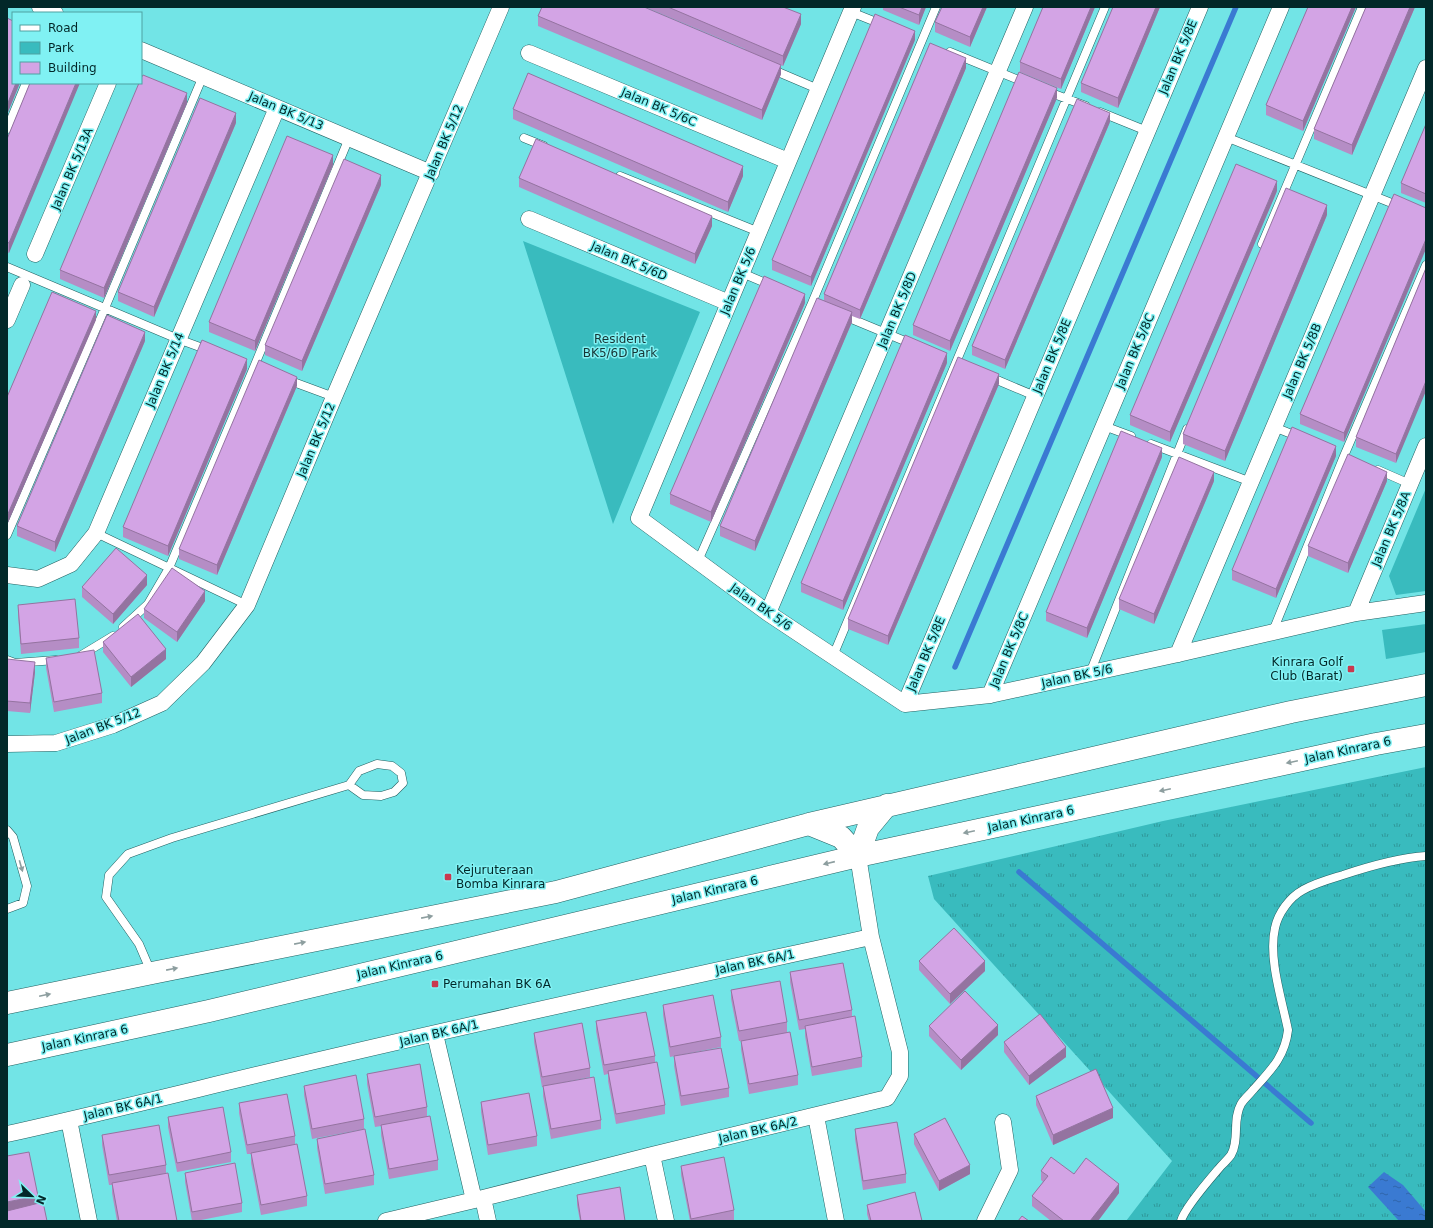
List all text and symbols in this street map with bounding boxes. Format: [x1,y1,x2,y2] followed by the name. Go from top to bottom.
[12,12,142,84] legend
[1156,18,1200,97] street label: Jalan BK 5/8E
[48,21,78,35] text: Road
[48,41,74,55] text: Park
[48,61,97,75] text: Building
[618,84,699,129] street label: Jalan BK 5/6C
[246,89,325,133] street label: Jalan BK 5/13
[422,103,466,182] street label: Jalan BK 5/12
[48,125,96,213] street label: Jalan BK 5/13A
[588,238,669,283] street label: Jalan BK 5/6D
[717,245,759,318] street label: Jalan BK 5/6
[874,270,919,351] street label: Jalan BK 5/8D
[1112,311,1157,392] street label: Jalan BK 5/8C
[1030,317,1074,396] street label: Jalan BK 5/8E
[1279,321,1324,402] street label: Jalan BK 5/8B
[143,331,187,410] street label: Jalan BK 5/14
[583,332,657,360] park label: Resident BK5/6D Park
[294,401,338,480] street label: Jalan BK 5/12
[1368,489,1413,570] street label: Jalan BK 5/8A
[727,580,795,633] street label: Jalan BK 5/6
[986,610,1031,691] street label: Jalan BK 5/8C
[904,615,948,694] street label: Jalan BK 5/8E
[1270,655,1344,683] place label: Kinrara Golf Club (Barat)
[1039,662,1114,691] street label: Jalan BK 5/6
[1346,664,1356,674] marker: Kinrara Golf Club (Barat)
[62,705,143,747] street label: Jalan BK 5/12
[1303,734,1392,766] street label: Jalan Kinrara 6
[1286,760,1298,766] one-way arrow
[1159,787,1171,793] one-way arrow
[986,803,1075,835] street label: Jalan Kinrara 6
[963,830,975,836] one-way arrow
[18,860,24,872] one-way arrow
[823,861,835,867] one-way arrow
[456,863,545,891] place label: Kejuruteraan Bomba Kinrara
[443,872,453,882] marker: Kejuruteraan Bomba Kinrara
[670,873,759,907] street label: Jalan Kinrara 6
[421,914,433,920] one-way arrow
[294,940,306,946] one-way arrow
[713,947,796,977] street label: Jalan BK 6A/1
[355,948,444,982] street label: Jalan Kinrara 6
[166,965,179,971] one-way arrow
[443,977,552,991] place label: Perumahan BK 6A
[430,979,440,989] marker: Perumahan BK 6A
[39,992,51,998] one-way arrow
[397,1017,480,1049] street label: Jalan BK 6A/1
[40,1022,129,1054] street label: Jalan Kinrara 6
[81,1091,164,1123] street label: Jalan BK 6A/1
[716,1114,799,1146] street label: Jalan BK 6A/2
[12,1176,52,1216] north arrow
[33,1193,49,1206] text: N

